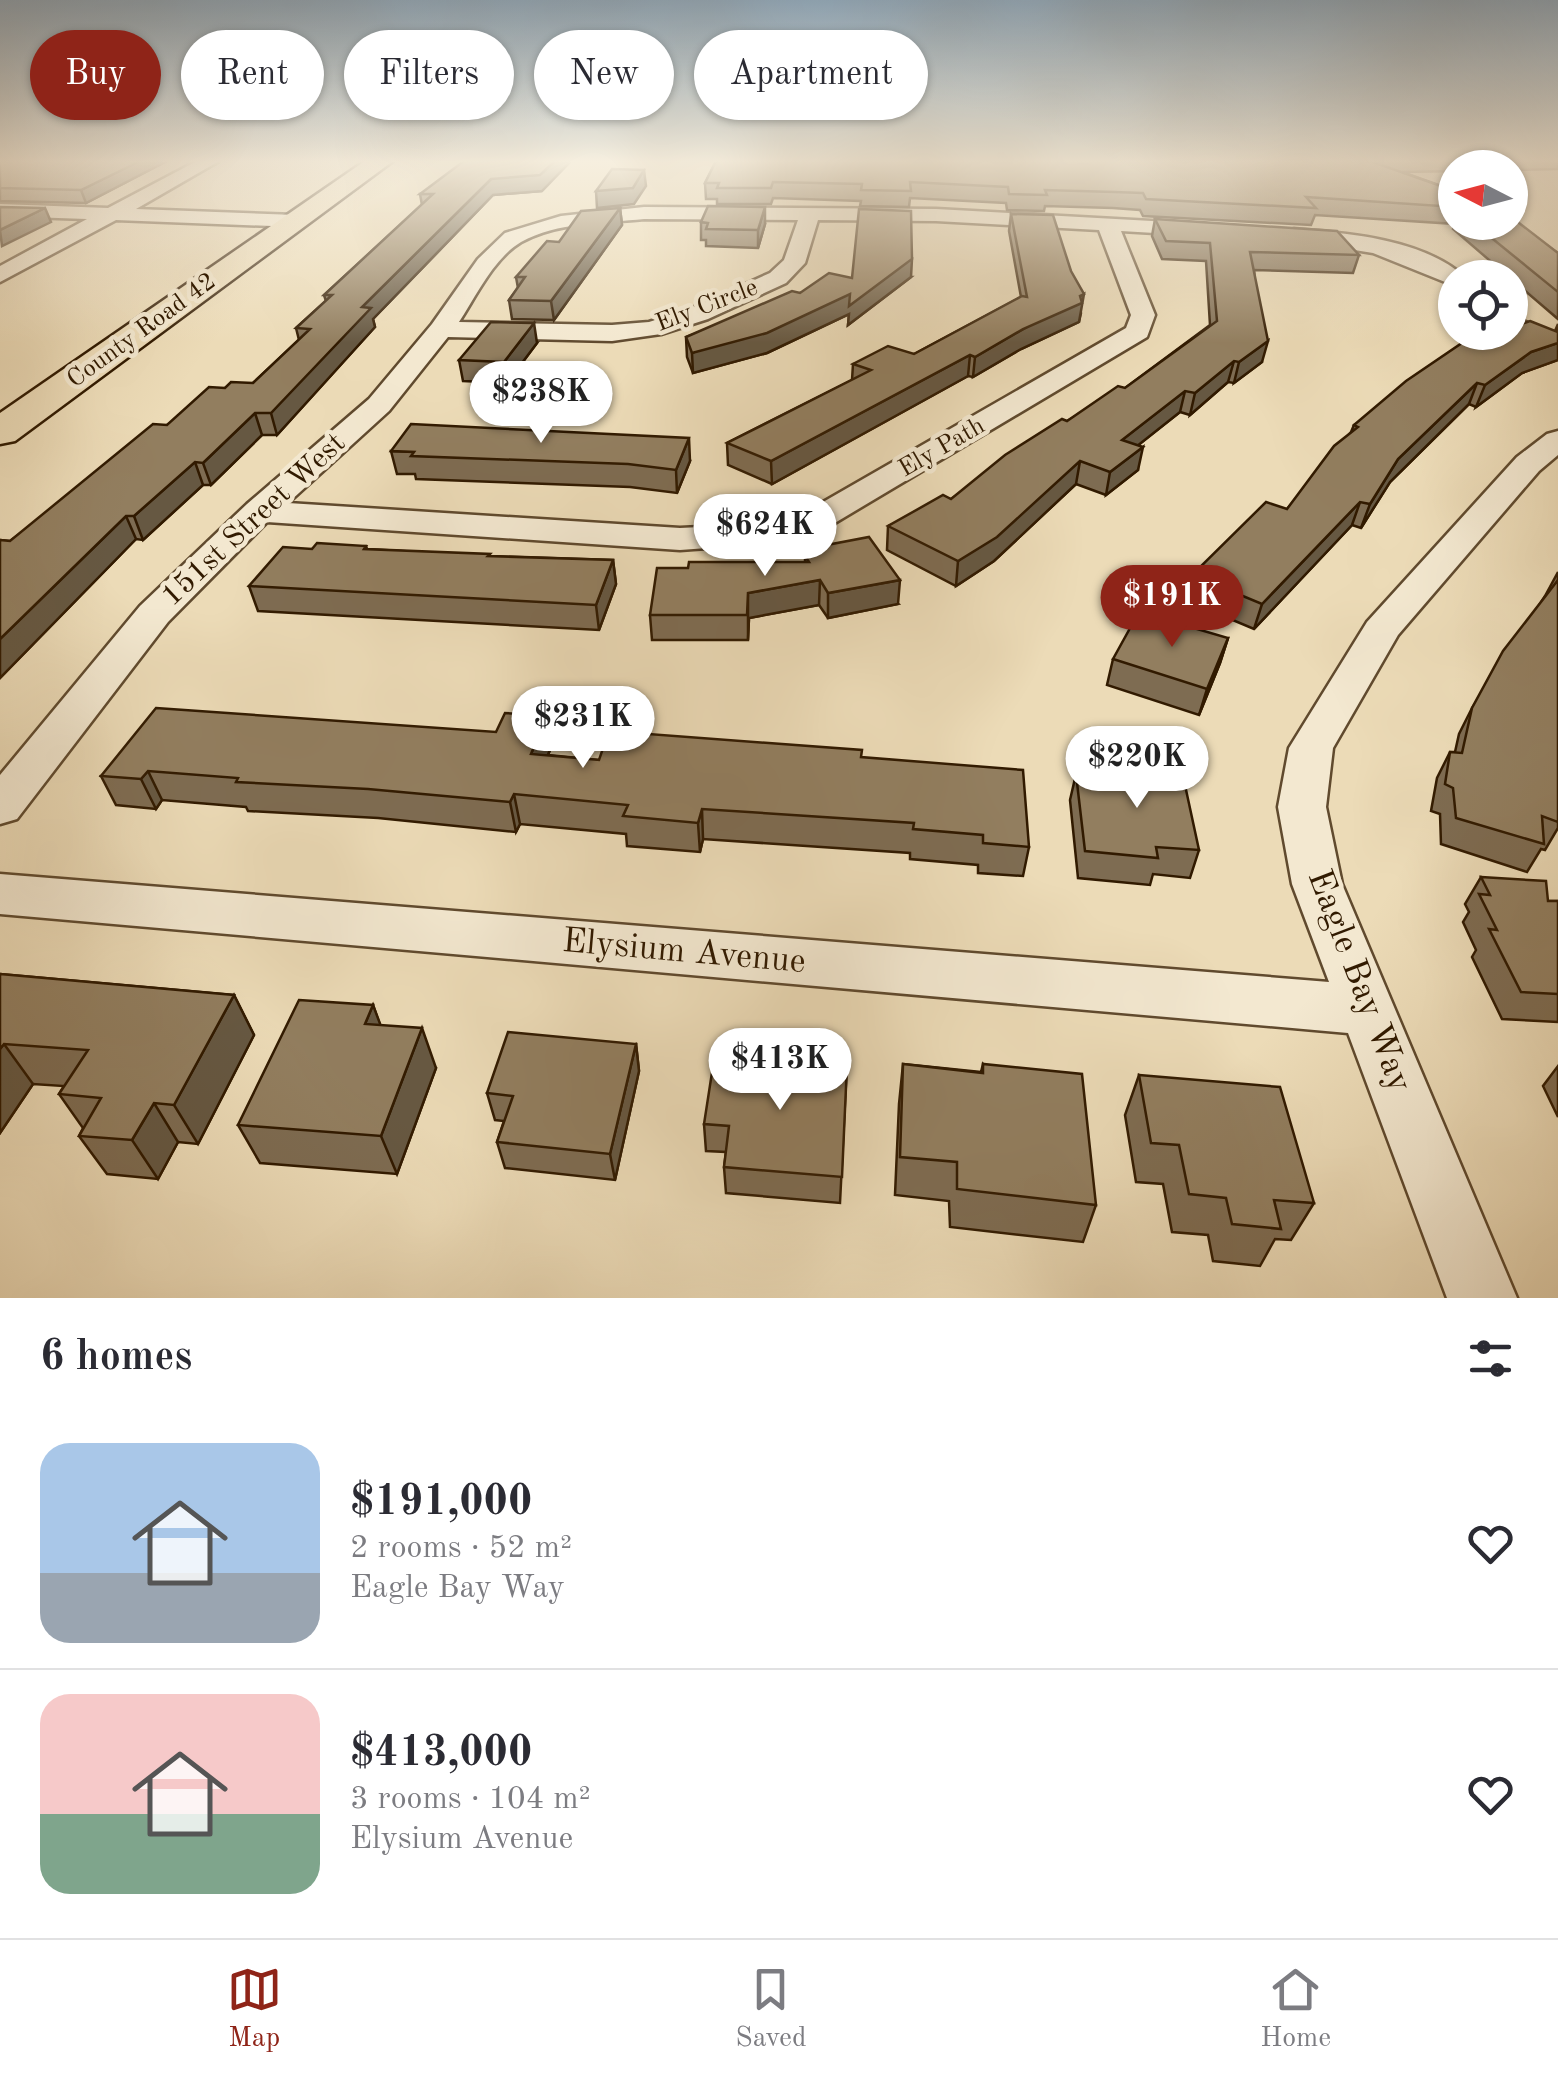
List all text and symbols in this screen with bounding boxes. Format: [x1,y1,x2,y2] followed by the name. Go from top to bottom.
[30,30,161,120] chip: Buy
[181,30,324,120] chip: Rent
[344,30,514,120] chip: Filters
[534,30,674,120] chip: New
[694,30,928,120] chip: Apartment
[1438,150,1528,240] north arrow
[1438,150,1528,350] map controls
[1438,260,1528,350] button: locate
[63,269,221,393] street label: County Road 42
[653,275,761,337] street label: Ely Circle
[471,361,611,446] pin: $238K
[492,377,590,409] text: $238K
[895,413,989,483] street label: Ely Path
[157,428,351,612] street label: 151st Street West
[695,494,835,579] pin: $624K
[716,510,814,542] text: $624K
[1102,565,1242,650] pin: $191K
[1123,581,1221,613] text: $191K
[513,686,653,771] pin: $231K
[534,702,632,734] text: $231K
[1067,726,1207,811] pin: $220K
[1088,742,1186,774] text: $220K
[1301,865,1417,1097] street label: Eagle Bay Way
[561,924,807,980] street label: Elysium Avenue
[710,1028,850,1113] pin: $413K
[731,1044,829,1076] text: $413K
[1463,1331,1518,1386] icon: filters
[40,1337,192,1379] text: 6 homes
[350,1482,532,1524] text: $191,000
[120,1483,240,1603] icon: home
[1463,1516,1518,1571] icon: heart
[350,1533,572,1565] text: 2 rooms · 52 m²
[350,1573,565,1605] text: Eagle Bay Way
[350,1733,532,1775] text: $413,000
[120,1734,240,1854] icon: home
[1463,1767,1518,1822] icon: heart
[350,1784,591,1816] text: 3 rooms · 104 m²
[350,1824,573,1856] text: Elysium Avenue
[227,1962,282,2057] tab: Map
[735,1962,807,2057] tab: Saved
[1260,1962,1331,2057] tab: Home

